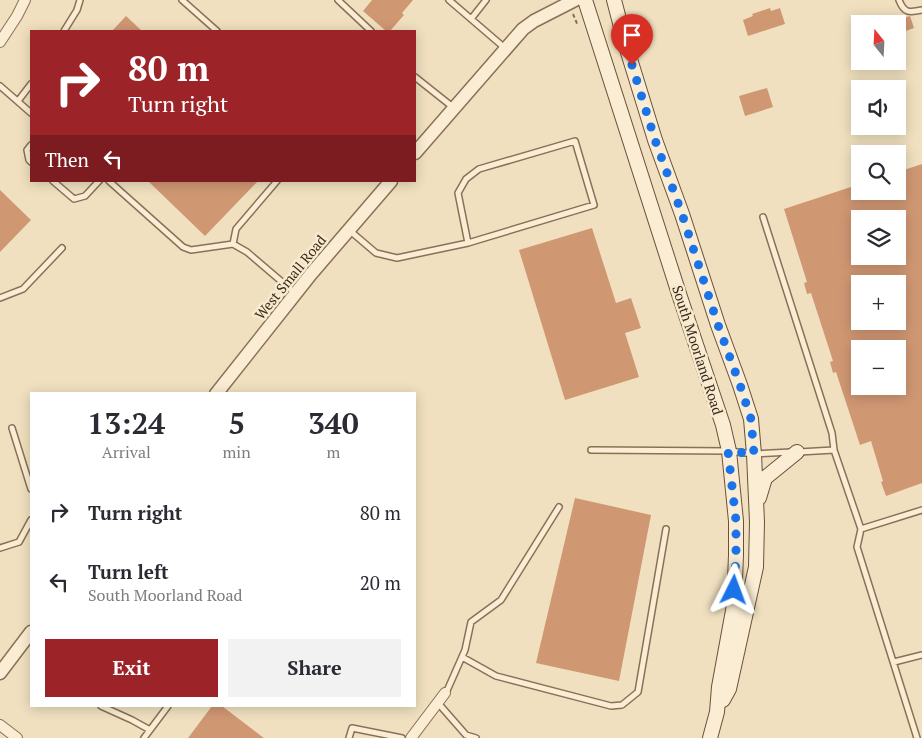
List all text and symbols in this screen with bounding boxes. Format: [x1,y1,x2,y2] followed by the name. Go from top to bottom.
[611,14,653,65] pin
[851,15,906,70] north arrow
[851,15,906,395] map controls
[618,21,646,49] icon: arrive
[128,45,209,91] text: 80 m
[45,50,110,115] icon: right
[851,80,906,135] button: sound
[128,89,228,118] text: Turn right
[99,145,127,173] icon: left
[851,145,906,200] button: search
[45,147,89,172] text: Then
[851,210,906,265] button: layers
[250,231,330,323] street label: West Small Road
[851,275,906,330] button: +
[668,283,728,417] street label: South Moorland Road
[851,340,906,395] button: −
[87,403,165,443] text: 13:24
[228,403,245,443] text: 5
[308,403,359,443] text: 340
[102,441,151,463] text: Arrival
[223,441,251,463] text: min
[326,441,340,463] text: m
[45,498,73,526] icon: right
[88,500,182,525] text: Turn right
[360,500,401,525] text: 80 m
[88,559,169,584] text: Turn left
[707,563,759,615] position arrow
[45,568,73,596] icon: left
[360,570,401,595] text: 20 m
[88,584,242,606] text: South Moorland Road
[45,639,218,697] button: Exit
[228,639,401,697] button: Share

